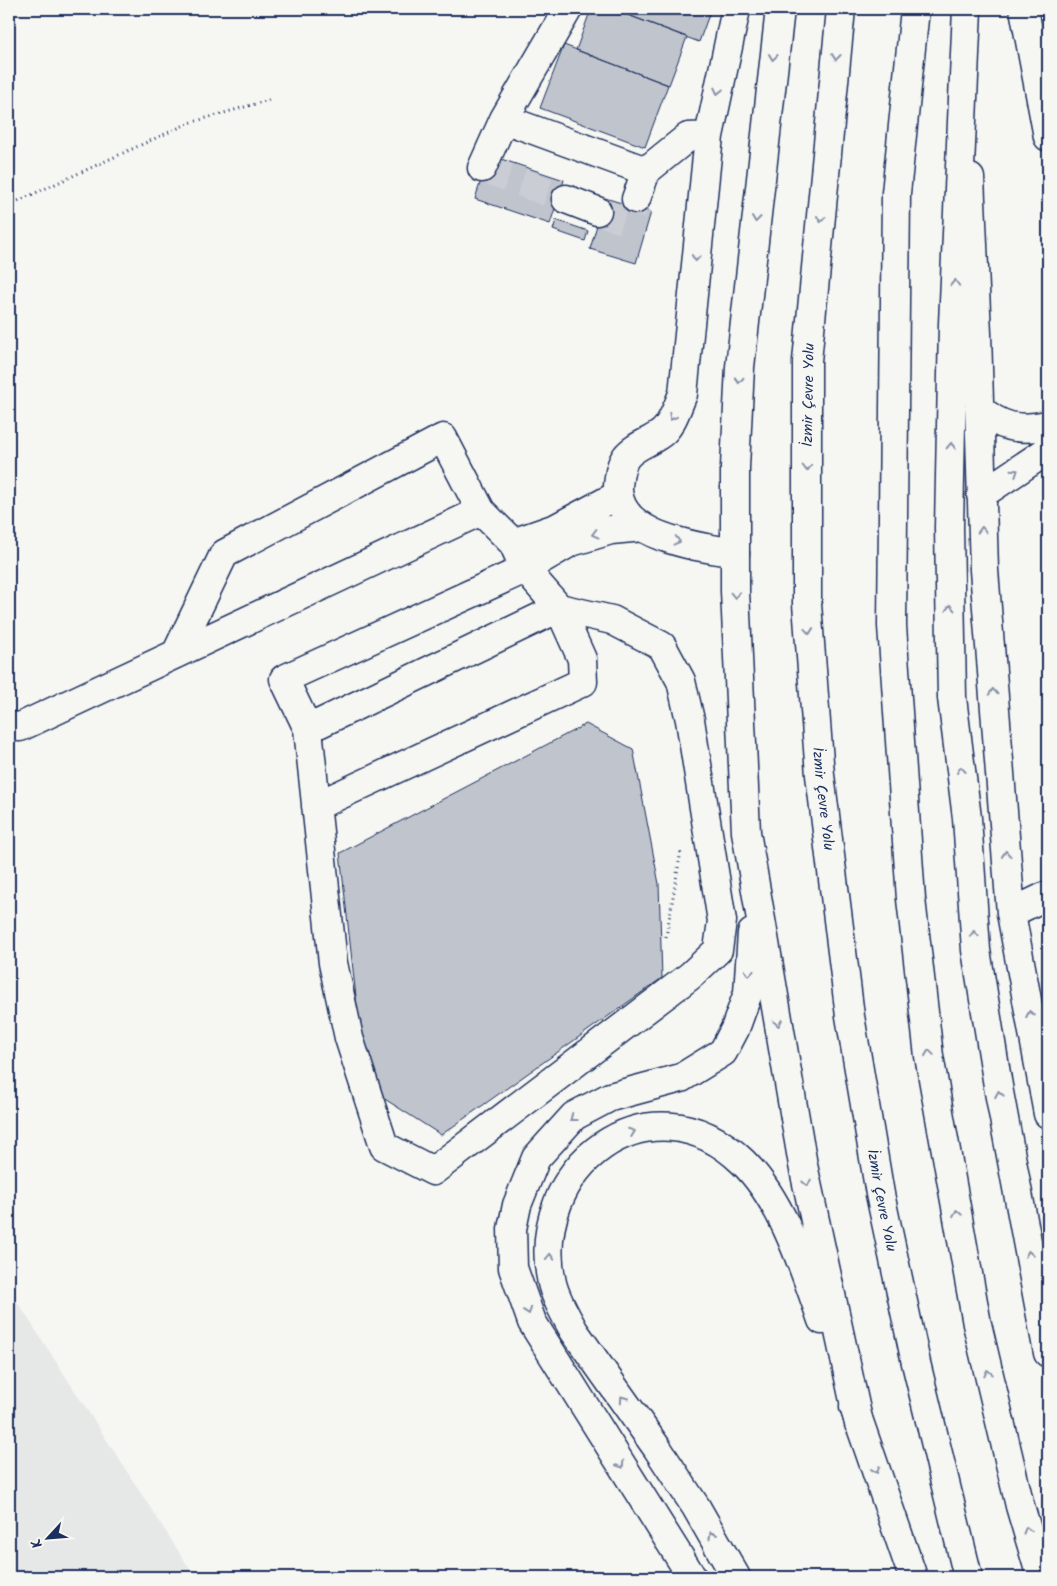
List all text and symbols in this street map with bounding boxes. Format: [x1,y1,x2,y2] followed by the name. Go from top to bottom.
[768,53,779,61] one-way arrow
[831,54,842,62] one-way arrow
[714,86,724,95] one-way arrow
[751,215,762,223] one-way arrow
[816,215,827,223] one-way arrow
[691,254,702,262] one-way arrow
[949,279,960,287] one-way arrow
[796,343,822,447] street label: İzmir Çevre Yolu
[733,376,744,384] one-way arrow
[668,412,678,421] one-way arrow
[945,441,956,449] one-way arrow
[802,465,812,473] one-way arrow
[1009,469,1019,478] one-way arrow
[977,525,988,533] one-way arrow
[591,528,600,539] one-way arrow
[672,535,681,546] one-way arrow
[730,592,740,599] one-way arrow
[945,604,956,612] one-way arrow
[803,627,814,635] one-way arrow
[988,688,999,696] one-way arrow
[805,746,840,852] street label: İzmir Çevre Yolu
[956,766,967,774] one-way arrow
[1001,850,1012,858] one-way arrow
[969,930,980,938] one-way arrow
[744,969,755,977] one-way arrow
[1025,1010,1035,1019] one-way arrow
[773,1019,783,1028] one-way arrow
[924,1049,935,1057] one-way arrow
[995,1090,1005,1099] one-way arrow
[569,1112,579,1121] one-way arrow
[627,1128,636,1138] one-way arrow
[860,1147,903,1254] street label: İzmir Çevre Yolu
[801,1179,812,1188] one-way arrow
[953,1209,963,1218] one-way arrow
[1024,1250,1034,1259] one-way arrow
[545,1253,555,1261] one-way arrow
[522,1307,532,1315] one-way arrow
[983,1368,994,1377] one-way arrow
[620,1395,629,1405] one-way arrow
[615,1460,625,1469] one-way arrow
[870,1465,880,1474] one-way arrow
[22,1514,72,1564] north arrow
[1023,1527,1033,1535] one-way arrow
[708,1532,718,1541] one-way arrow
[25,1534,49,1552] text: K

